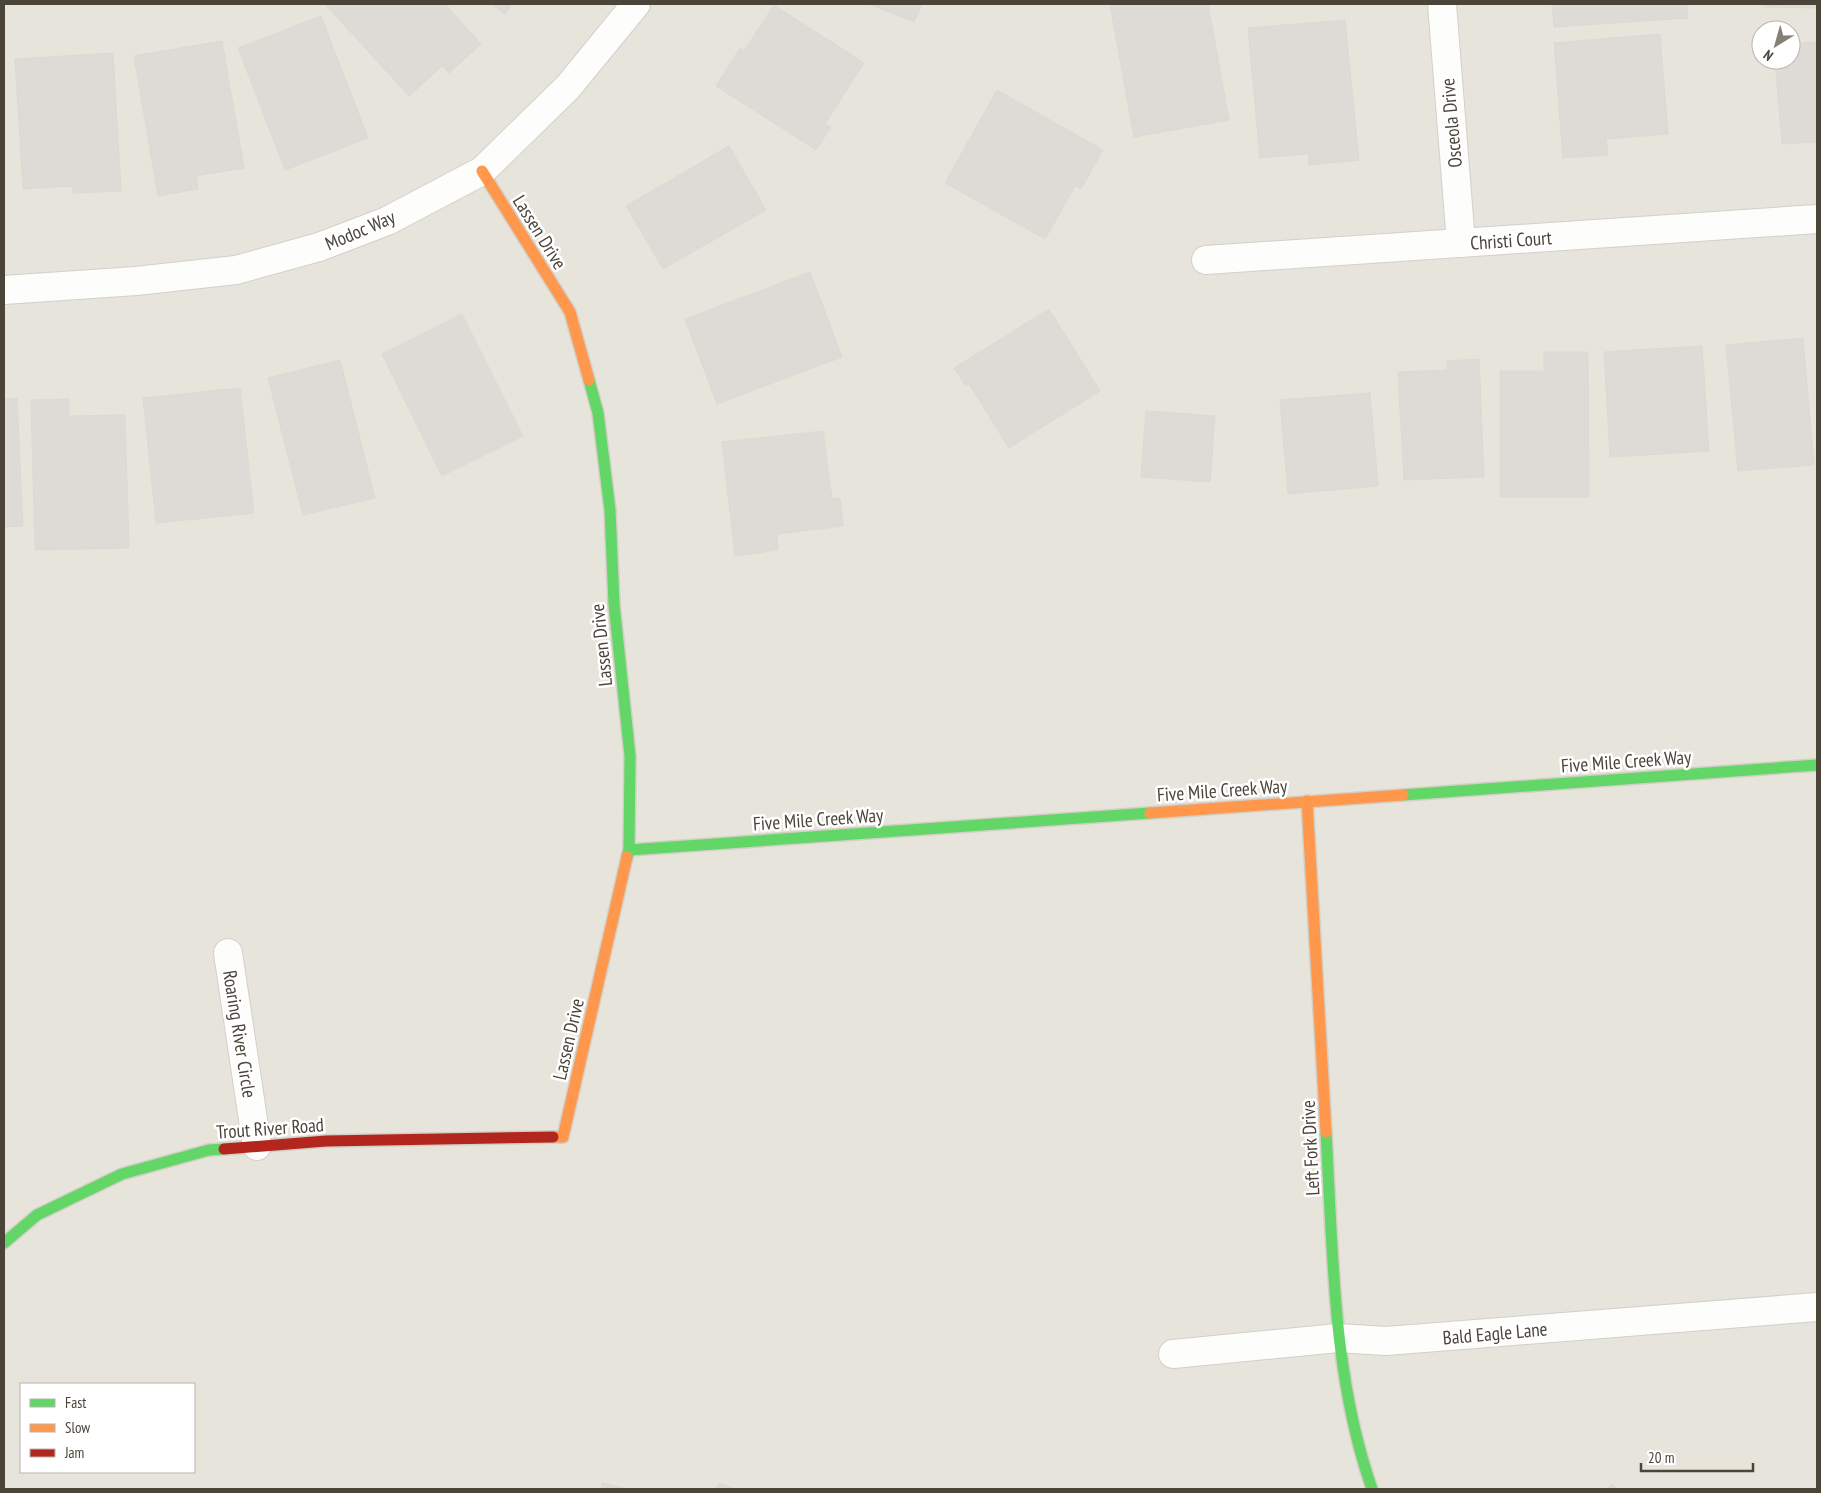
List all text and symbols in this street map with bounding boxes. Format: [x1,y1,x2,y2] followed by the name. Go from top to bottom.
[1751,20,1801,70] north arrow
[1760,46,1777,65] text: N
[1435,77,1467,169] street label: Osceola Drive
[508,191,572,274] street label: Lassen Drive
[321,204,399,255] street label: Modoc Way
[1469,225,1553,255] street label: Christi Court
[585,602,617,687] street label: Lassen Drive
[1560,744,1693,778] street label: Five Mile Creek Way
[1156,773,1289,807] street label: Five Mile Creek Way
[752,802,885,836] street label: Five Mile Creek Way
[218,968,262,1100] street label: Roaring River Circle
[547,996,589,1082] street label: Lassen Drive
[1296,1100,1324,1196] street label: Left Fork Drive
[215,1112,325,1144] street label: Trout River Road
[1442,1316,1548,1350] street label: Bald Eagle Lane
[20,1383,195,1473] legend
[65,1393,86,1412] text: Fast
[65,1418,90,1437] text: Slow
[1641,1440,1754,1472] scale bar
[64,1443,84,1462] text: Jam
[1648,1448,1674,1467] text: 20 m

